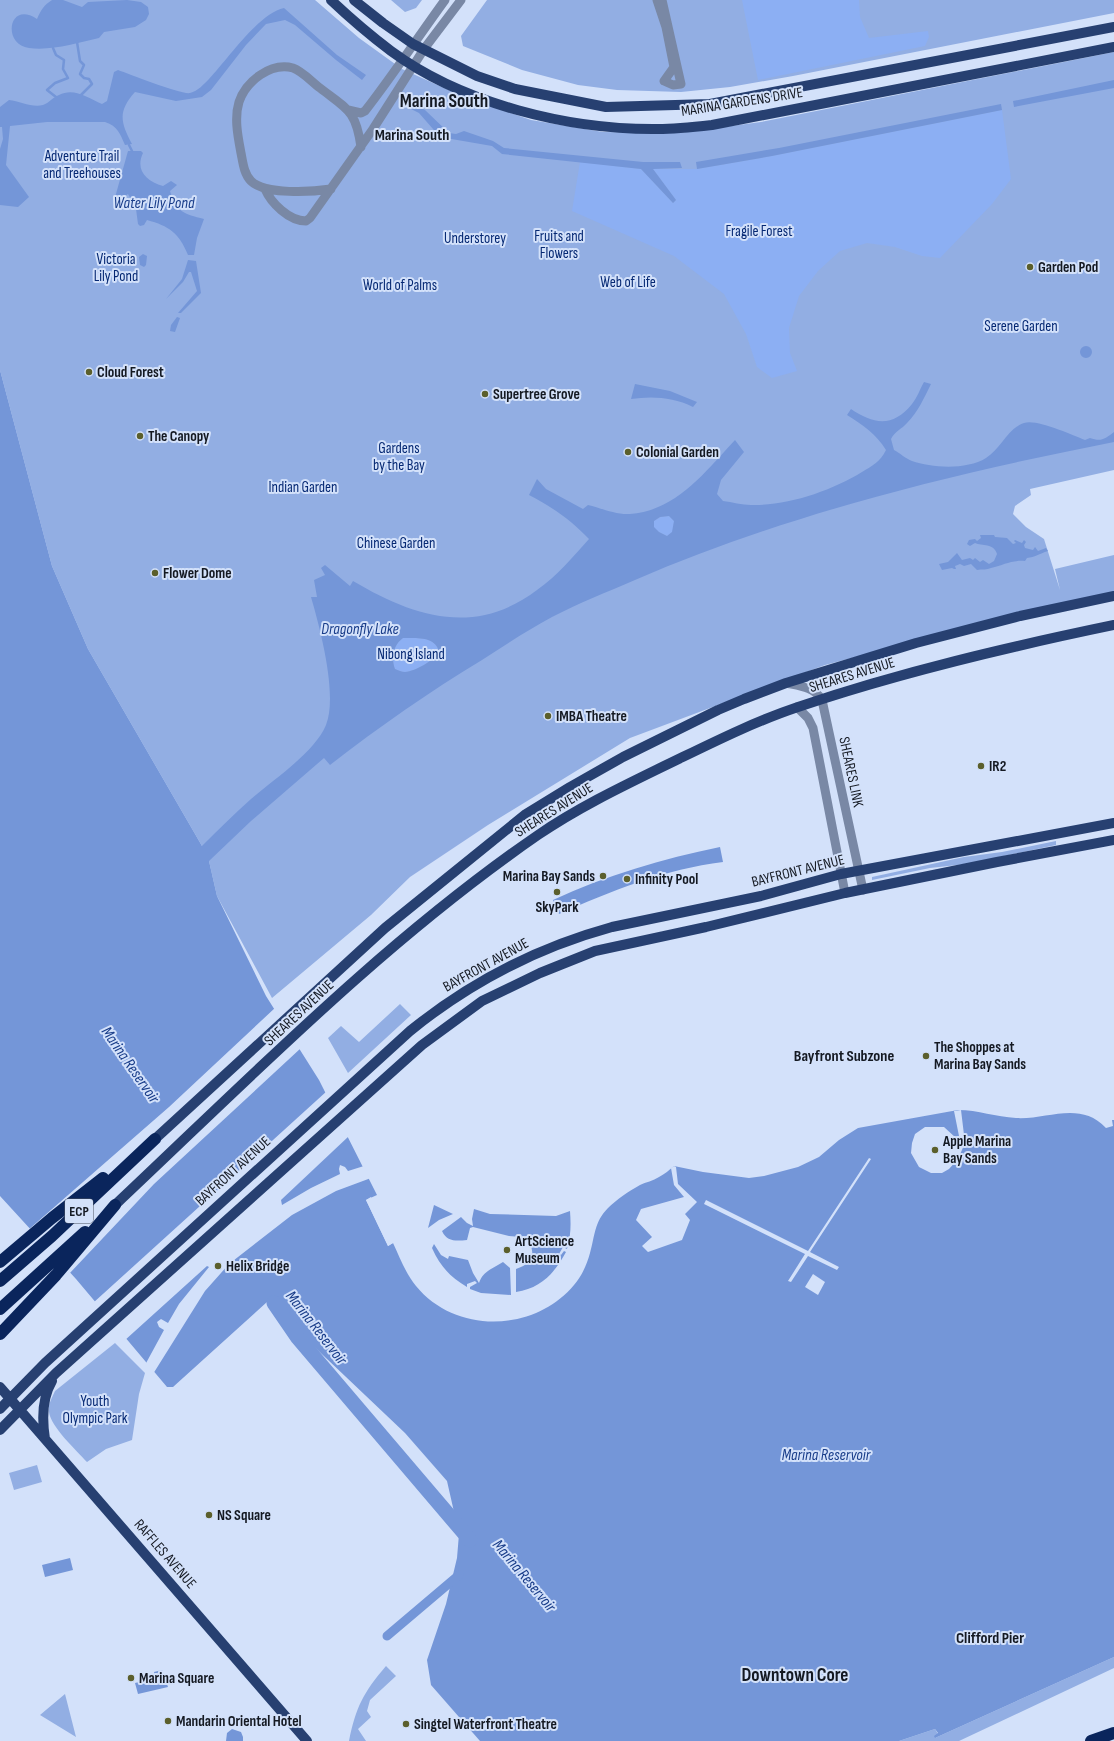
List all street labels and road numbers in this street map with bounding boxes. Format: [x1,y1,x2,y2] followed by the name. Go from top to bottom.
[680,83,804,121] street label: MARINA GARDENS DRIVE
[807,653,897,697] street label: SHEARES AVENUE
[834,735,868,809] street label: SHEARES LINK
[511,778,597,842] street label: SHEARES AVENUE
[750,850,846,892] street label: BAYFRONT AVENUE
[440,934,532,996] street label: BAYFRONT AVENUE
[260,976,338,1050] street label: SHEARES AVENUE
[191,1132,275,1210] street label: BAYFRONT AVENUE
[65,1199,93,1223] road number: ECP
[130,1515,200,1593] street label: RAFFLES AVENUE

